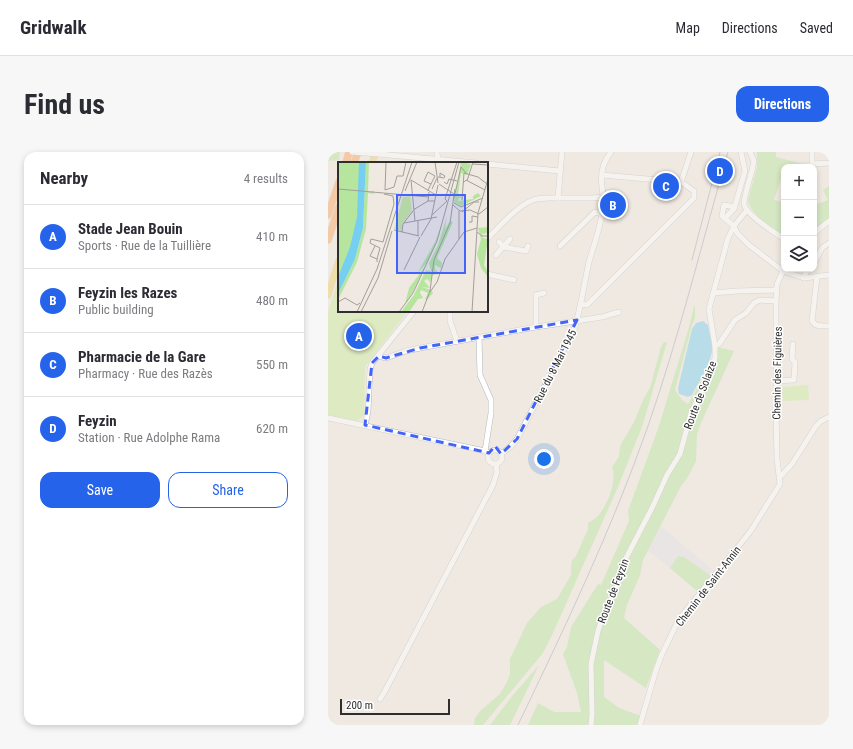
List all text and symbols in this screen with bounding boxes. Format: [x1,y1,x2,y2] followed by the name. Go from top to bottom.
[20,16,86,39] text: Gridwalk
[676,20,700,36] text: Map
[722,20,778,36] text: Directions
[800,20,833,36] text: Saved
[736,86,829,122] button: Directions
[24,88,105,121] text: Find us
[707,156,733,186] pin: D
[338,162,488,312] inset map
[781,164,817,272] map controls
[781,164,817,200] button: +
[40,168,88,188] text: Nearby
[244,171,288,186] text: 4 results
[653,171,679,201] pin: C
[600,190,626,220] pin: B
[781,200,817,236] button: −
[78,220,183,238] text: Stade Jean Bouin
[49,229,57,244] text: A
[256,229,288,244] text: 410 m
[781,236,817,272] button: layers
[78,238,211,253] text: Sports · Rue de la Tuillière
[78,284,177,302] text: Feyzin les Razes
[49,293,57,308] text: B
[256,293,288,308] text: 480 m
[78,302,154,317] text: Public building
[346,321,372,351] pin: A
[770,326,785,420] street label: Chemin des Figuières
[531,327,579,405] street label: Rue du 8 Mai 1945
[78,348,206,366] text: Pharmacie de la Gare
[49,357,57,372] text: C
[256,357,288,372] text: 550 m
[681,359,719,431] street label: Route de Solaize
[78,366,213,381] text: Pharmacy · Rue des Razès
[78,412,117,430] text: Feyzin
[49,421,57,436] text: D
[256,421,288,436] text: 620 m
[78,430,220,445] text: Station · Rue Adolphe Rama
[534,449,554,469] your location
[40,472,160,508] button: Save
[168,472,288,508] button: Share
[673,544,744,629] street label: Chemin de Saint-Annin
[595,557,632,625] street label: Route de Feyzin
[340,697,450,716] scale bar
[346,699,373,712] text: 200 m

